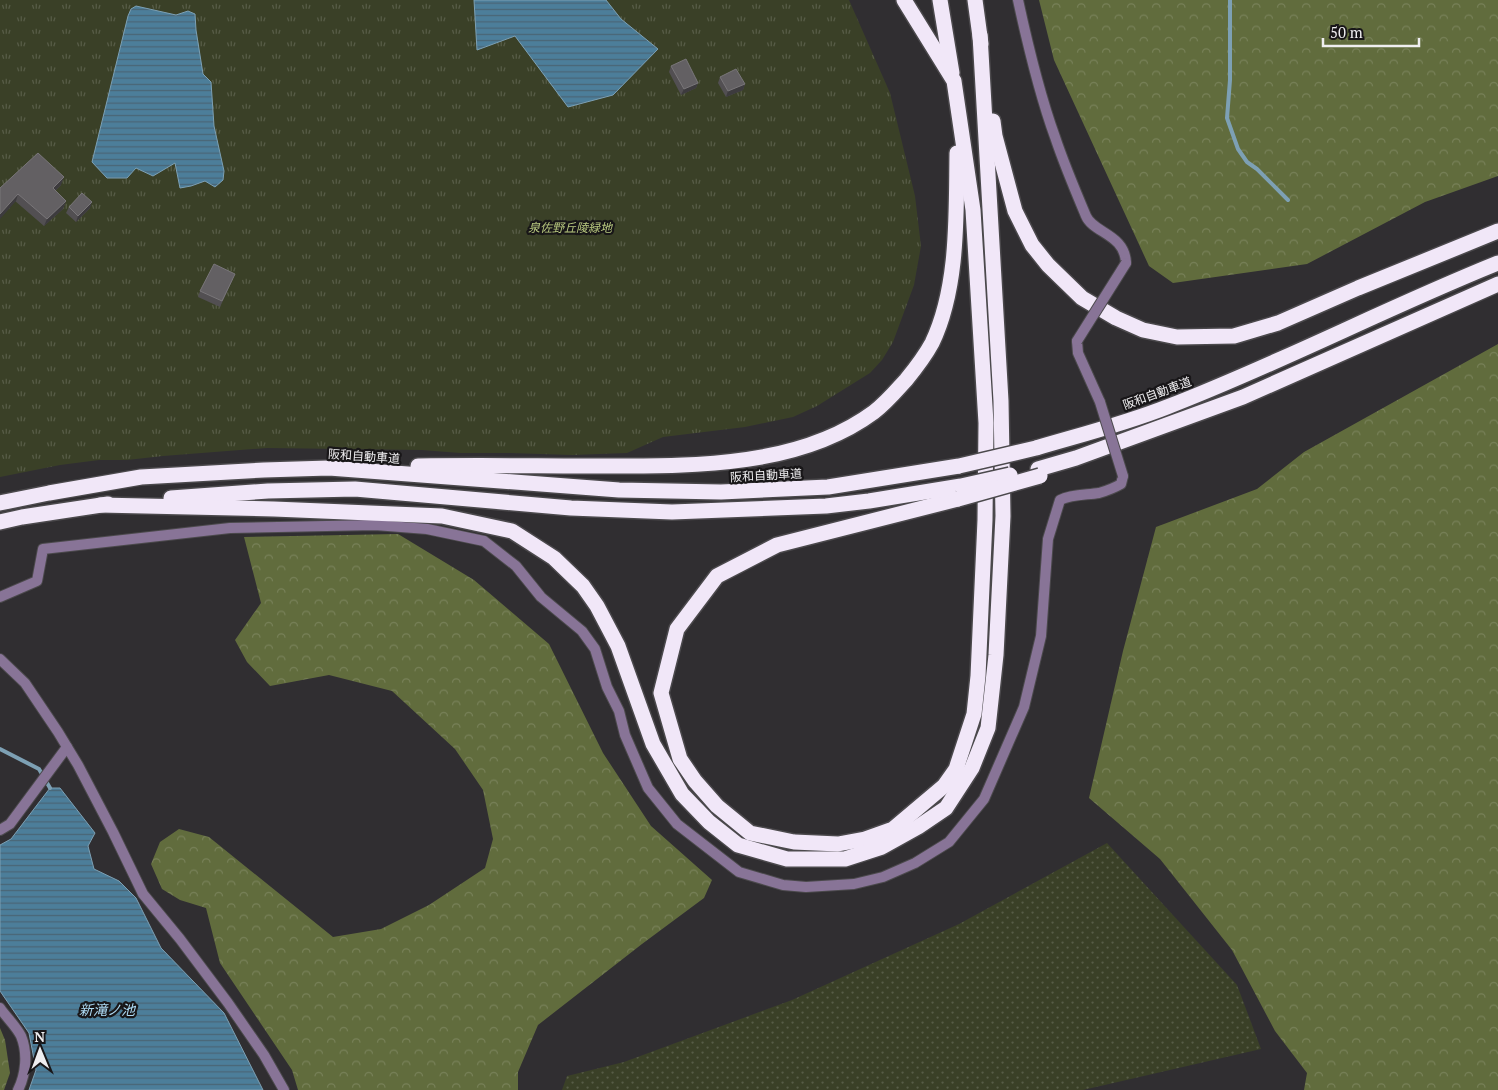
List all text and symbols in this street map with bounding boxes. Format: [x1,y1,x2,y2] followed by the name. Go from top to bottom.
[1323,15,1419,47] scale bar
[1330,22,1363,42] text: 50 m
[528,220,614,235] park label: 泉佐野丘陵緑地
[1121,374,1193,412] street label: 阪和自動車道
[328,446,400,466] street label: 阪和自動車道
[730,466,802,484] street label: 阪和自動車道
[79,1000,137,1019] water label: 新滝ノ池
[15,1025,65,1075] north arrow
[34,1027,46,1046] text: N

